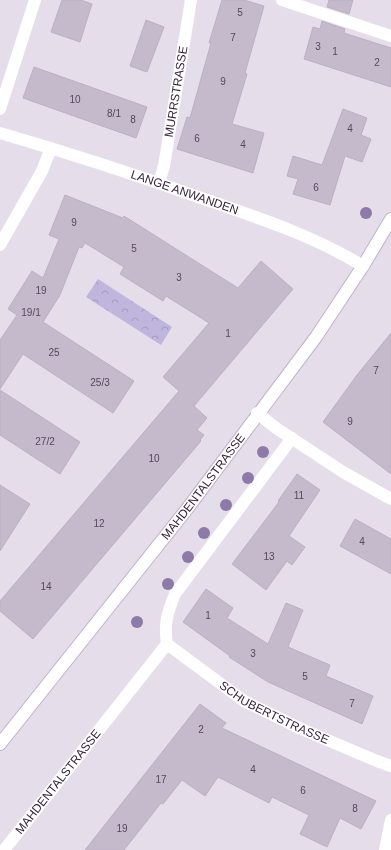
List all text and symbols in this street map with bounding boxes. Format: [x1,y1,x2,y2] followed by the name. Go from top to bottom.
[237,7,243,18] house number: 5
[230,32,236,43] house number: 7
[315,41,321,52] house number: 3
[162,45,190,138] street label: MURRSTRASSE
[332,46,338,57] house number: 1
[374,57,380,68] house number: 2
[220,76,226,87] house number: 9
[69,94,81,105] house number: 10
[107,108,121,119] house number: 8/1
[130,114,136,125] house number: 8
[347,123,353,134] house number: 4
[194,133,200,144] house number: 6
[240,139,246,150] house number: 4
[129,167,240,217] street label: LANGE ANWANDEN
[313,182,319,193] house number: 6
[71,217,77,228] house number: 9
[131,243,137,254] house number: 5
[176,272,182,283] house number: 3
[35,285,47,296] house number: 19
[21,307,41,318] house number: 19/1
[225,328,231,339] house number: 1
[48,347,60,358] house number: 25
[373,365,379,376] house number: 7
[90,377,110,388] house number: 25/3
[347,416,353,427] house number: 9
[159,431,248,542] street label: MAHDENTALSTRASSE
[35,436,55,447] house number: 27/2
[148,453,160,464] house number: 10
[294,490,305,501] house number: 11
[93,518,105,529] house number: 12
[359,536,365,547] house number: 4
[263,551,275,562] house number: 13
[40,581,52,592] house number: 14
[205,610,211,621] house number: 1
[250,648,256,659] house number: 3
[302,671,308,682] house number: 5
[217,678,331,747] street label: SCHUBERTSTRASSE
[349,698,355,709] house number: 7
[198,724,204,735] house number: 2
[12,727,104,837] street label: MAHDENTALSTRASSE
[250,764,256,775] house number: 4
[155,774,167,785] house number: 17
[300,785,306,796] house number: 6
[352,803,358,814] house number: 8
[116,823,128,834] house number: 19

